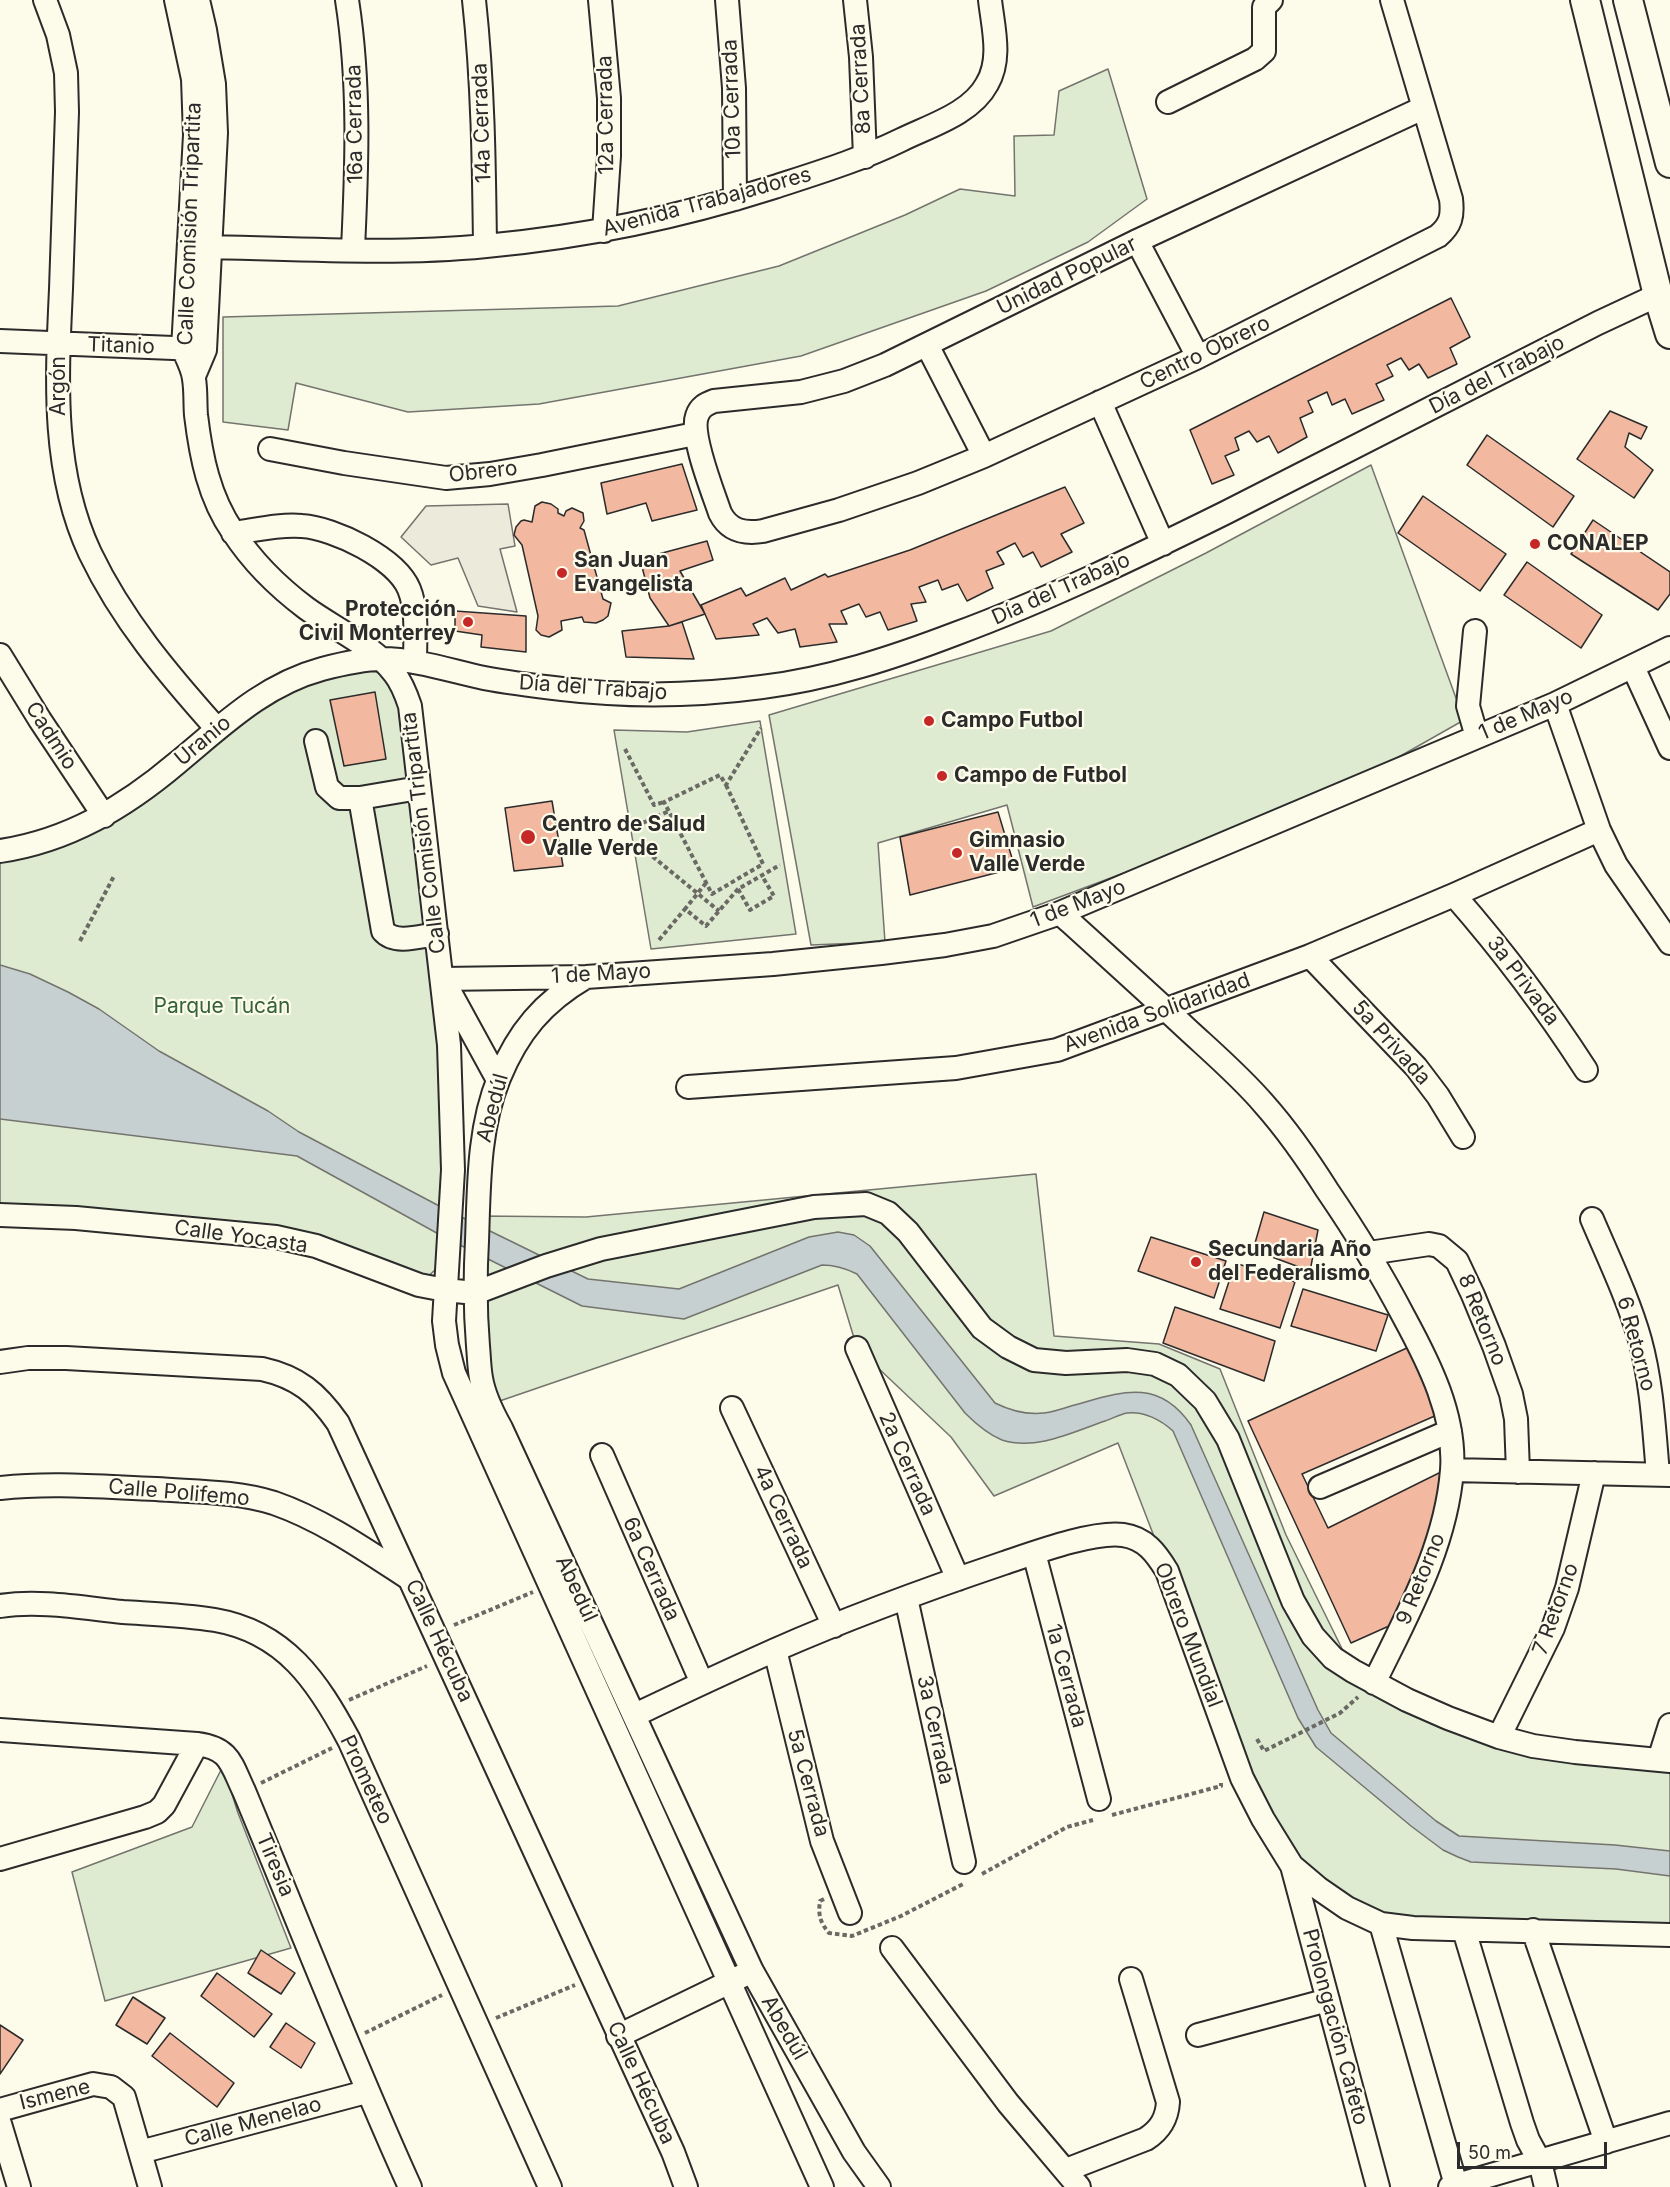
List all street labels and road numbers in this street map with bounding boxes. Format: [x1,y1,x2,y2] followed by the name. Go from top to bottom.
[846,23,876,135] street label: 8a Cerrada
[717,39,747,159] street label: 10a Cerrada
[592,55,620,175] street label: 12a Cerrada
[467,63,497,183] street label: 14a Cerrada
[341,64,369,184] street label: 16a Cerrada
[173,102,207,346] street label: Calle Comisión Tripartita
[600,162,814,242] street label: Avenida Trabajadores
[993,231,1141,321] street label: Unidad Popular
[1136,311,1274,395] street label: Centro Obrero
[1425,330,1569,420] street label: Día del Trabajo
[87,332,155,360] street label: Titanio
[46,356,72,416] street label: Argón
[447,456,519,488] street label: Obrero
[988,547,1134,631] street label: Día del Trabajo
[518,670,668,706] street label: Día del Trabajo
[1475,684,1577,746] street label: 1 de Mayo
[20,697,82,775] street label: Cadmio
[170,710,236,772] street label: Uranio
[397,711,451,955] street label: Calle Comisión Tripartita
[1027,874,1129,934] street label: 1 de Mayo
[1481,931,1565,1031] street label: 3a Privada
[550,959,652,989] street label: 1 de Mayo
[1060,968,1254,1058] street label: Avenida Solidaridad
[1346,995,1436,1091] street label: 5a Privada
[472,1071,514,1145] street label: Abedúl
[173,1215,309,1259] street label: Calle Yocasta
[1452,1270,1512,1370] street label: 8 Retorno
[1611,1294,1661,1394] street label: 6 Retorno
[873,1408,941,1520] street label: 2a Cerrada
[748,1461,818,1573] street label: 4a Cerrada
[107,1474,251,1512] street label: Calle Polifemo
[617,1513,685,1625] street label: 6a Cerrada
[1391,1529,1451,1629] street label: 9 Retorno
[550,1552,602,1626] street label: Abedúl
[1149,1559,1227,1711] street label: Obrero Mundial
[1528,1560,1584,1658] street label: 7 Retorno
[400,1576,478,1706] street label: Calle Hécuba
[1040,1621,1092,1731] street label: 1a Cerrada
[911,1673,959,1787] street label: 3a Cerrada
[782,1726,834,1840] street label: 5a Cerrada
[334,1731,398,1829] street label: Prometeo
[250,1830,300,1900] street label: Tiresia
[1297,1926,1373,2128] street label: Prolongación Cafeto
[756,1991,812,2065] street label: Abedúl
[602,2018,680,2148] street label: Calle Hécuba
[17,2074,93,2116] street label: Ismene
[182,2092,324,2152] street label: Calle Menelao

